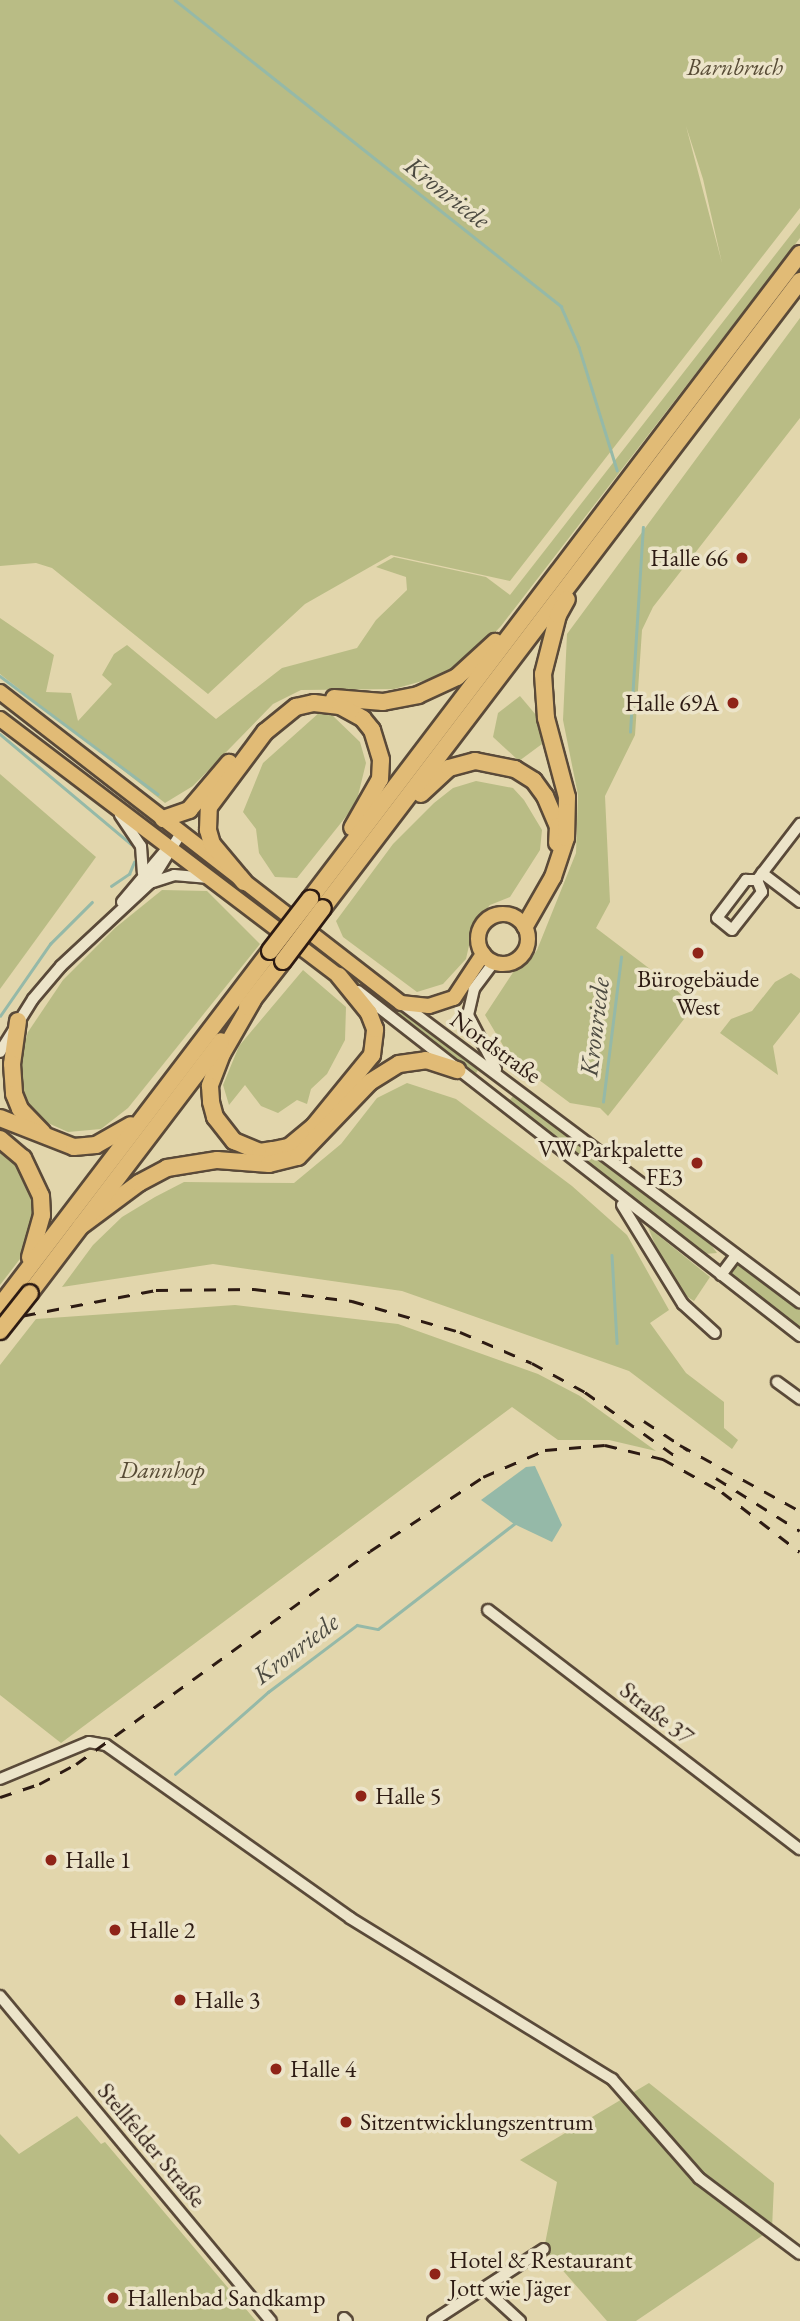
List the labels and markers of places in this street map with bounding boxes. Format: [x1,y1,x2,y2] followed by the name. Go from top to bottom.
[650,544,728,572] place label: Halle 66
[734,550,750,566] marker: Halle 66
[625,689,719,717] place label: Halle 69A
[725,695,741,711] marker: Halle 69A
[690,945,706,961] marker: Bürogebäude West
[637,965,759,1021] place label: Bürogebäude West
[538,1135,683,1191] place label: VW Parkpalette FE3
[689,1155,705,1171] marker: VW Parkpalette FE3
[375,1782,441,1810] place label: Halle 5
[353,1788,369,1804] marker: Halle 5
[65,1846,131,1874] place label: Halle 1
[43,1852,59,1868] marker: Halle 1
[129,1916,195,1944] place label: Halle 2
[107,1922,123,1938] marker: Halle 2
[194,1986,260,2014] place label: Halle 3
[172,1992,188,2008] marker: Halle 3
[290,2055,356,2083] place label: Halle 4
[268,2061,284,2077] marker: Halle 4
[360,2108,594,2136] place label: Sitzentwicklungszentrum
[338,2114,354,2130] marker: Sitzentwicklungszentrum
[449,2246,633,2302] place label: Hotel & Restaurant Jott wie Jäger
[427,2266,443,2282] marker: Hotel & Restaurant Jott wie Jäger
[127,2284,325,2312] place label: Hallenbad Sandkamp
[105,2290,121,2306] marker: Hallenbad Sandkamp

